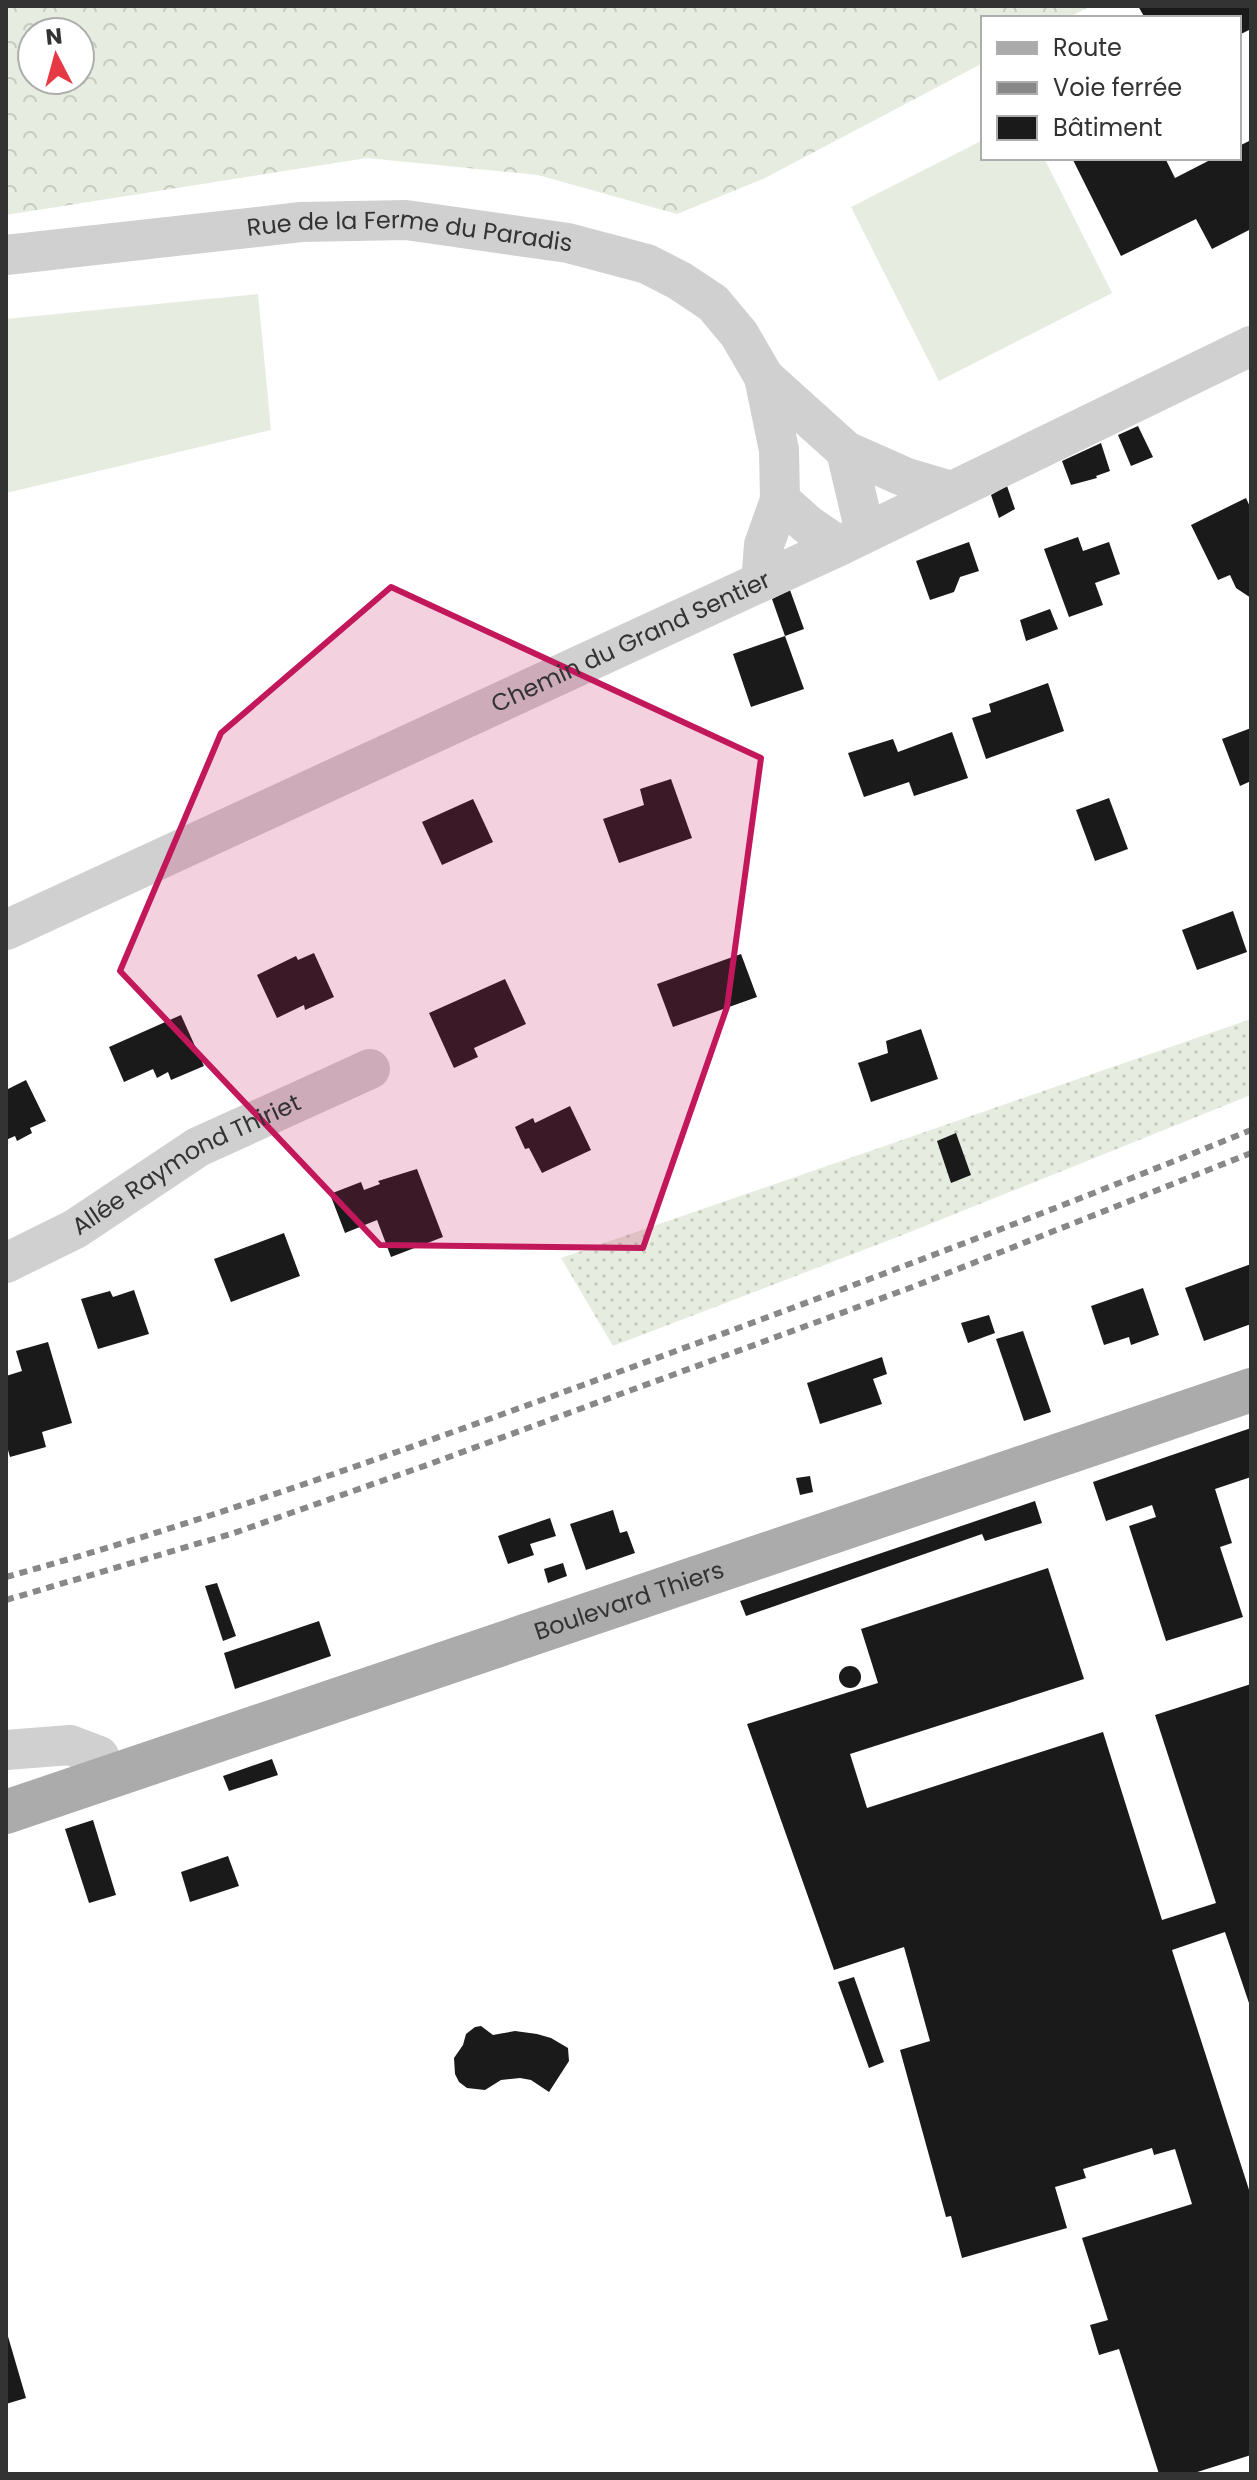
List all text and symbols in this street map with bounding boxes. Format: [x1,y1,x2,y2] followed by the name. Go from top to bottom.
[16,16,96,96] north arrow
[981,16,1241,160] legend
[44,20,64,53] text: N
[1053,31,1122,64] text: Route
[1053,71,1182,104] text: Voie ferrée
[1053,111,1162,144] text: Bâtiment
[245,202,575,259] street label: Rue de la Ferme du Paradis
[486,563,776,720] street label: Chemin du Grand Sentier
[65,1086,306,1243] street label: Allée Raymond Thiriet
[530,1553,728,1648] street label: Boulevard Thiers

